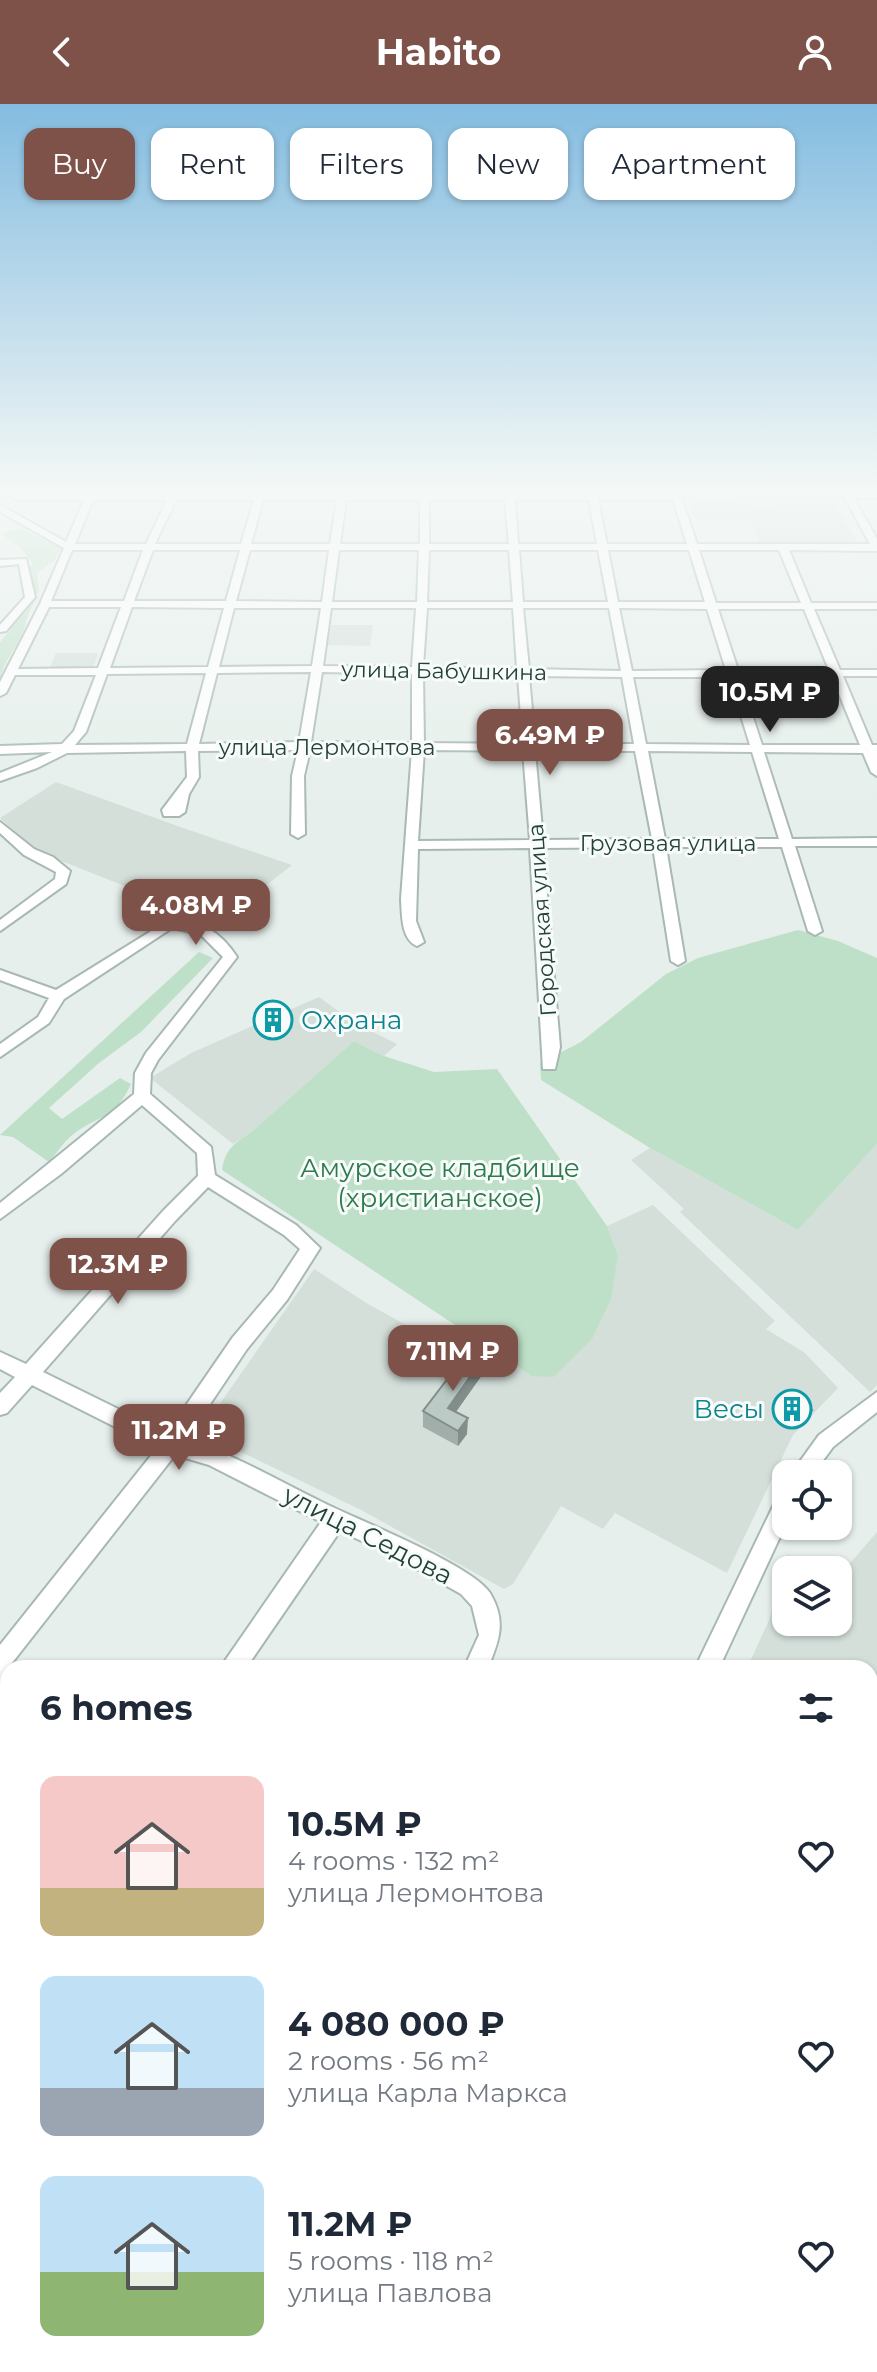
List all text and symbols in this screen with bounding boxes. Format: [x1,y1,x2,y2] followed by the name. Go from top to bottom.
[40,30,84,74] icon: back
[376,30,501,74] text: Habito
[793,30,837,74] icon: person
[24,128,135,200] chip: Buy
[151,128,274,200] chip: Rent
[290,128,432,200] chip: Filters
[448,128,568,200] chip: New
[584,128,795,200] chip: Apartment
[340,656,547,686] street label: улица Бабушкина
[696,666,844,734] pin: 10.5M ₽
[719,676,821,708] text: 10.5M ₽
[476,709,624,777] pin: 6.49M ₽
[495,719,605,751] text: 6.49M ₽
[218,734,435,761] street label: улица Лермонтова
[522,823,562,1017] street label: Городская улица
[580,830,756,857] street label: Грузовая улица
[122,879,270,947] pin: 4.08M ₽
[140,889,252,921] text: 4.08M ₽
[252,999,294,1041] building icon: Охрана
[301,1004,402,1036] place label: Охрана
[300,1152,580,1214] park label: Амурское кладбище (христианское)
[44,1238,192,1306] pin: 12.3M ₽
[68,1248,168,1280] text: 12.3M ₽
[379,1325,527,1393] pin: 7.11M ₽
[406,1335,500,1367] text: 7.11M ₽
[771,1388,813,1430] building icon: Весы
[693,1393,764,1425] place label: Весы
[105,1404,253,1472] pin: 11.2M ₽
[131,1414,227,1446] text: 11.2M ₽
[772,1460,852,1636] map controls
[772,1460,852,1540] button: locate
[277,1478,458,1592] street label: улица Седова
[772,1556,852,1636] button: layers
[794,1686,838,1730] icon: filters
[40,1687,193,1729] text: 6 homes
[288,1803,422,1845] text: 10.5M ₽
[104,1808,200,1904] icon: home
[794,1834,838,1878] icon: heart
[288,1845,499,1877] text: 4 rooms · 132 m²
[288,1877,544,1909] text: улица Лермонтова
[288,2003,505,2045] text: 4 080 000 ₽
[104,2008,200,2104] icon: home
[794,2034,838,2078] icon: heart
[288,2045,489,2077] text: 2 rooms · 56 m²
[288,2077,568,2109] text: улица Карла Маркса
[288,2203,412,2245] text: 11.2M ₽
[104,2208,200,2304] icon: home
[794,2234,838,2278] icon: heart
[288,2245,494,2277] text: 5 rooms · 118 m²
[288,2277,492,2309] text: улица Павлова

